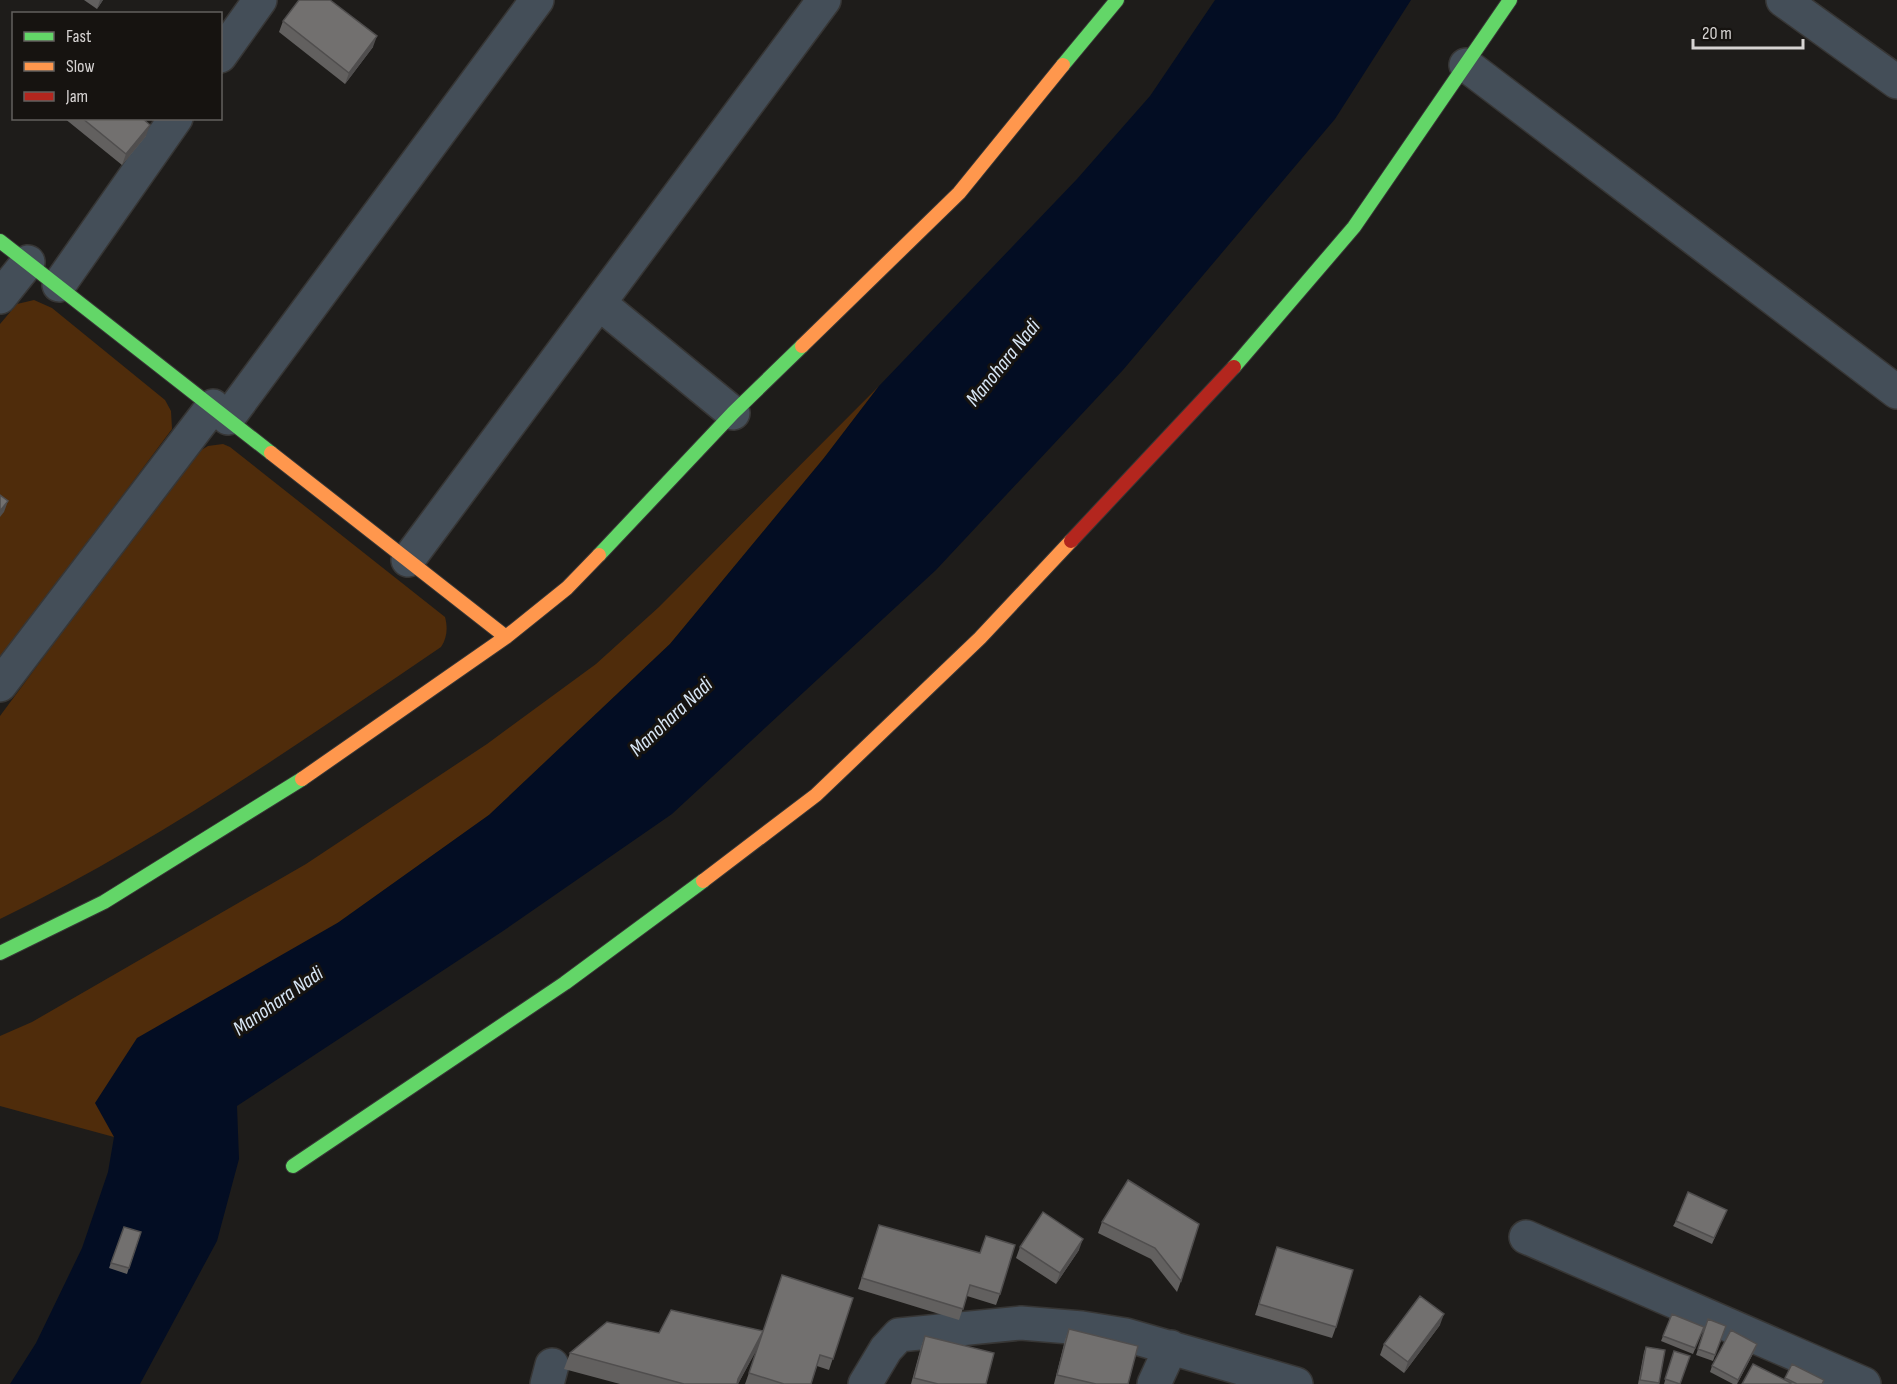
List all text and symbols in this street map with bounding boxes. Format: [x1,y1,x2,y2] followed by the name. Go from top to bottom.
[12,12,222,120] legend
[1693,12,1802,50] scale bar
[1702,23,1732,44] text: 20 m
[66,26,92,47] text: Fast
[66,56,95,77] text: Slow
[65,86,88,107] text: Jam
[961,314,1046,411] water label: Manohara Nadi
[624,672,718,762] water label: Manohara Nadi
[228,960,329,1041] water label: Manohara Nadi

